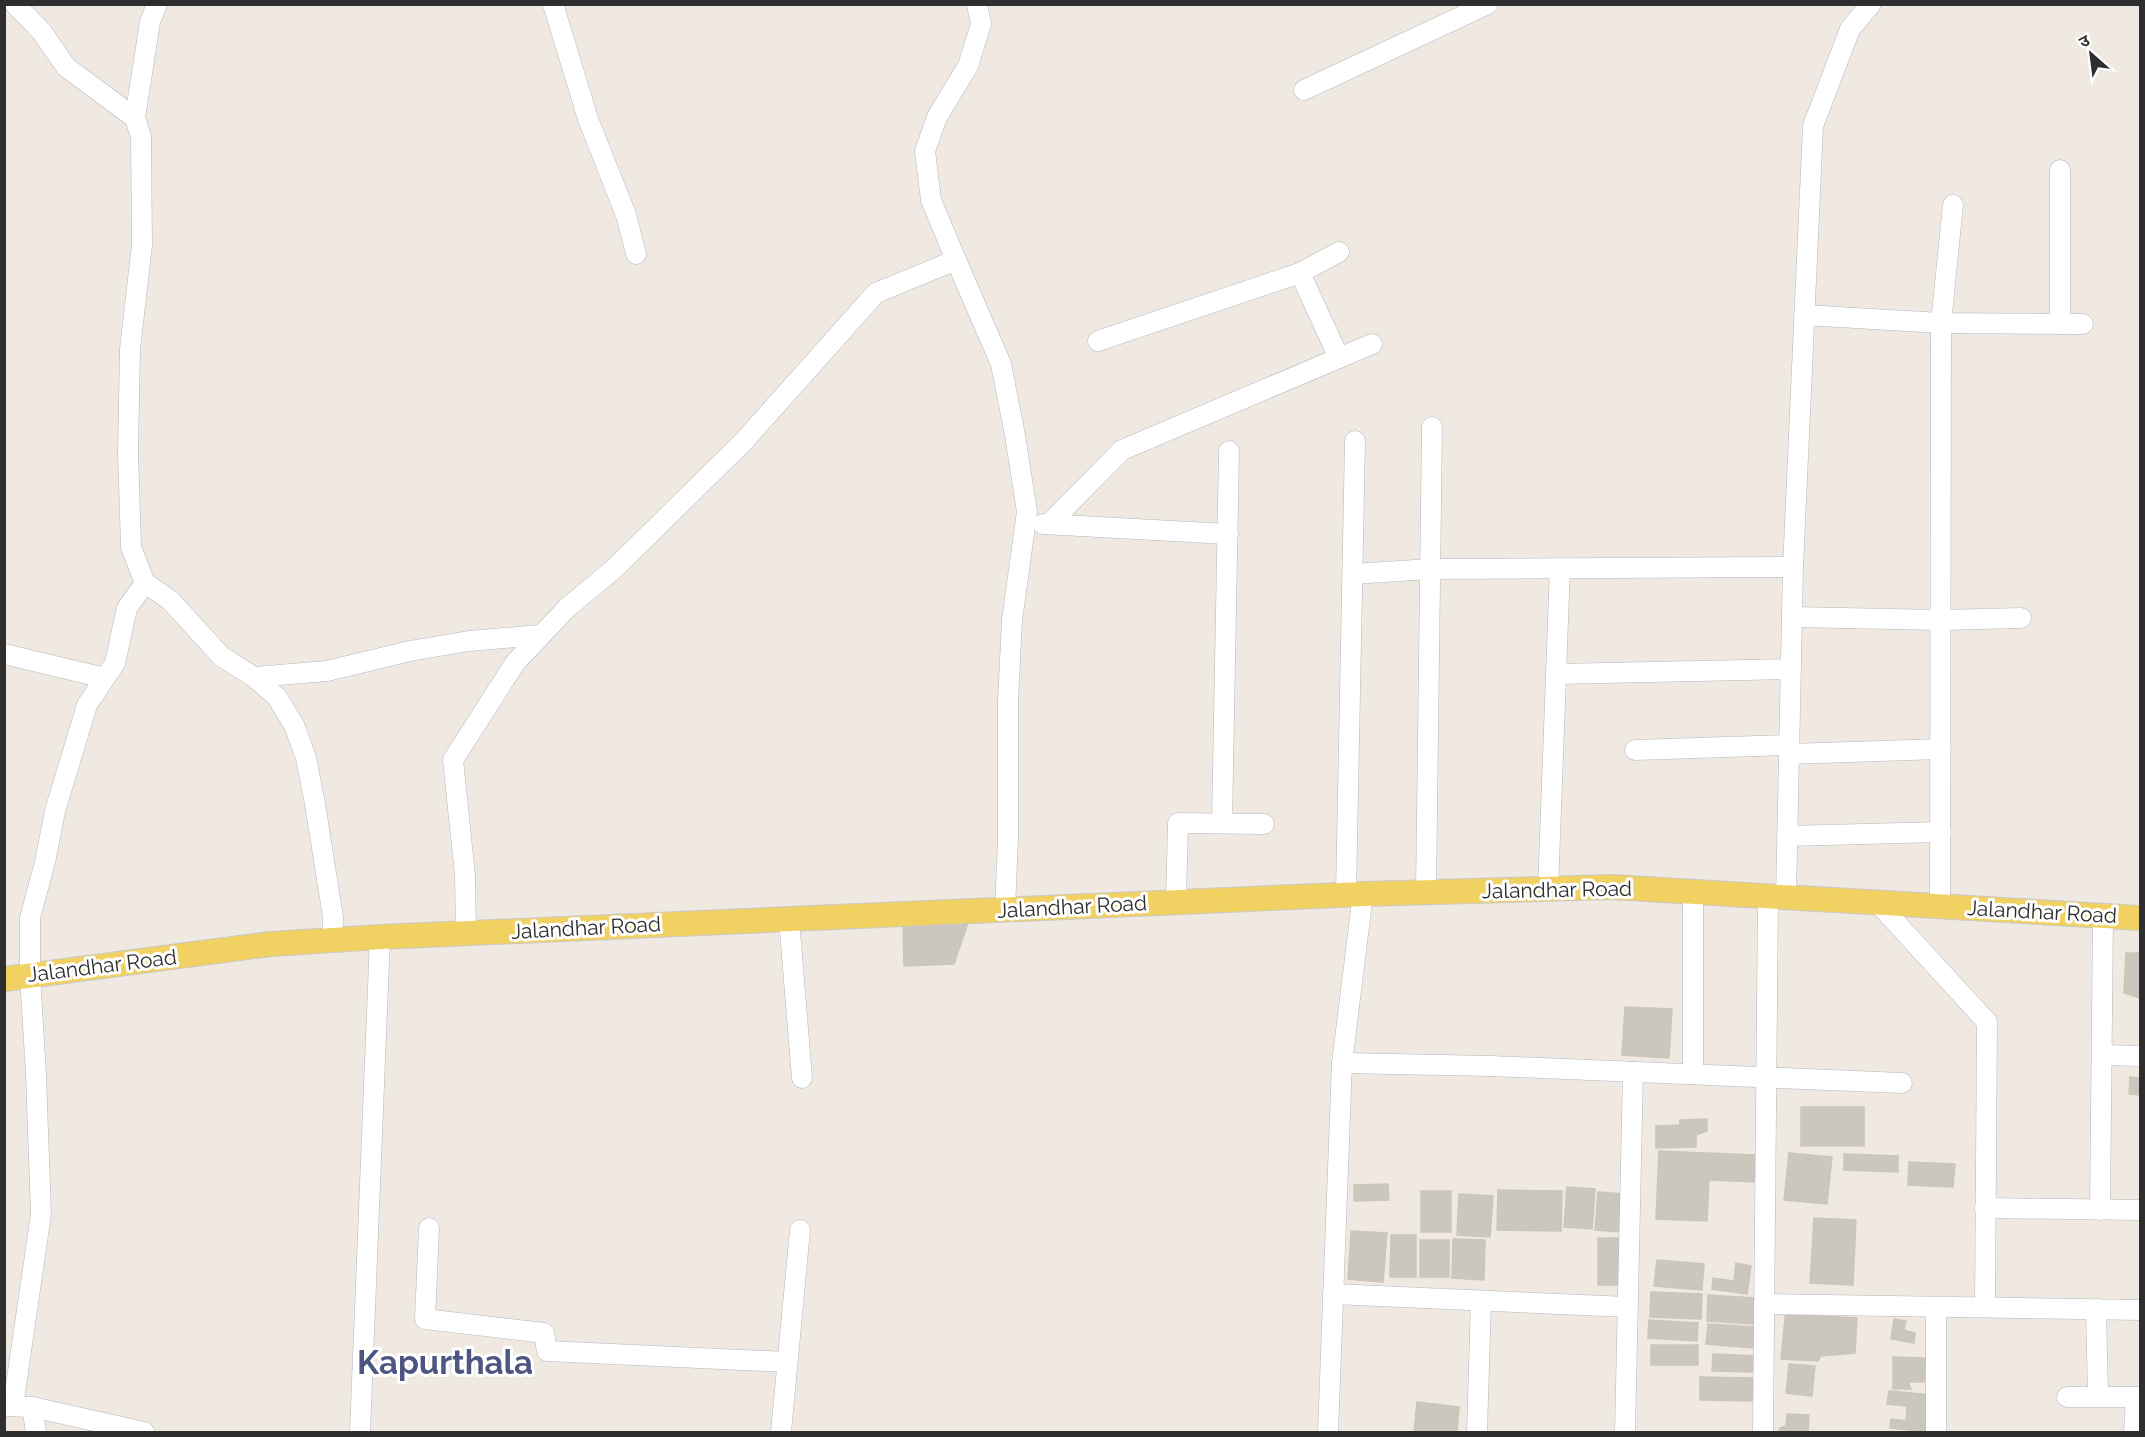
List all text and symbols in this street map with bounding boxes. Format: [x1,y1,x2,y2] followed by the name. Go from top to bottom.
[2061,24,2121,84] north arrow
[2076,30,2093,52] text: उ
[1482,876,1632,903] street label: Jalandhar Road
[996,890,1148,923] street label: Jalandhar Road
[1966,895,2118,928] street label: Jalandhar Road
[510,911,662,944] street label: Jalandhar Road
[26,944,178,987] street label: Jalandhar Road
[357,1343,533,1382] district label: Kapurthala

